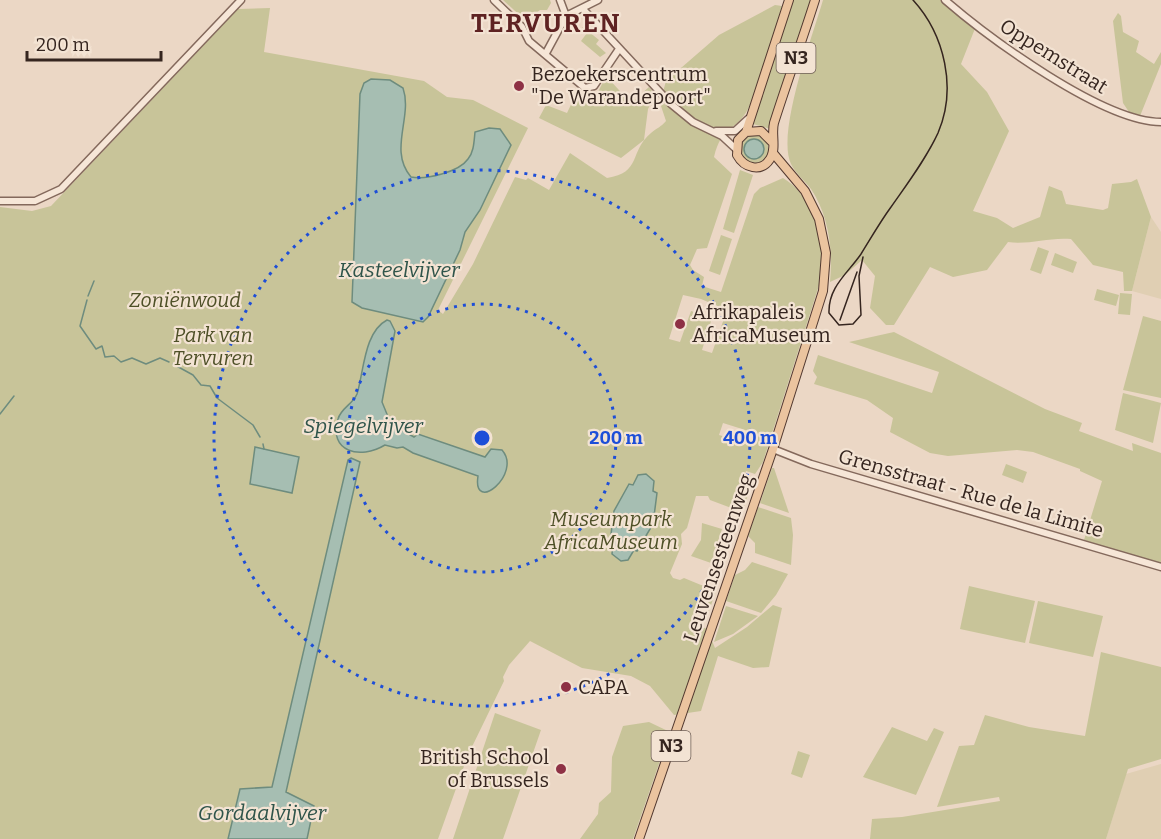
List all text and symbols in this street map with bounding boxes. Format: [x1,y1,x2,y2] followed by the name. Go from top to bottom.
[471,8,621,39] district label: TERVUREN
[996,13,1112,99] street label: Oppemstraat
[27,24,160,62] scale bar
[36,34,90,56] text: 200 m
[776,43,816,73] road number: N3
[531,62,711,109] place label: Bezoekerscentrum "De Warandepoort"
[512,79,526,93] marker: Bezoekerscentrum "De Warandepoort"
[339,257,461,283] water label: Kasteelvijver
[129,288,241,312] park label: Zoniënwoud
[692,300,831,347] place label: Afrikapaleis AfricaMuseum
[673,317,687,331] marker: Afrikapaleis AfricaMuseum
[172,323,254,370] park label: Park van Tervuren
[303,413,424,439] water label: Spiegelvijver
[589,427,643,449] text: 200 m
[723,427,777,449] text: 400 m
[472,428,492,448] centre of rings
[836,444,1106,542] street label: Grensstraat - Rue de la Limite
[678,471,758,645] street label: Leuvensesteenweg
[543,507,678,555] park label: Museumpark AfricaMuseum
[578,675,630,699] place label: CAPA
[559,680,573,694] marker: CAPA
[652,731,690,761] road number: N3
[420,745,549,792] place label: British School of Brussels
[554,762,568,776] marker: British School of Brussels
[198,800,328,826] water label: Gordaalvijver

